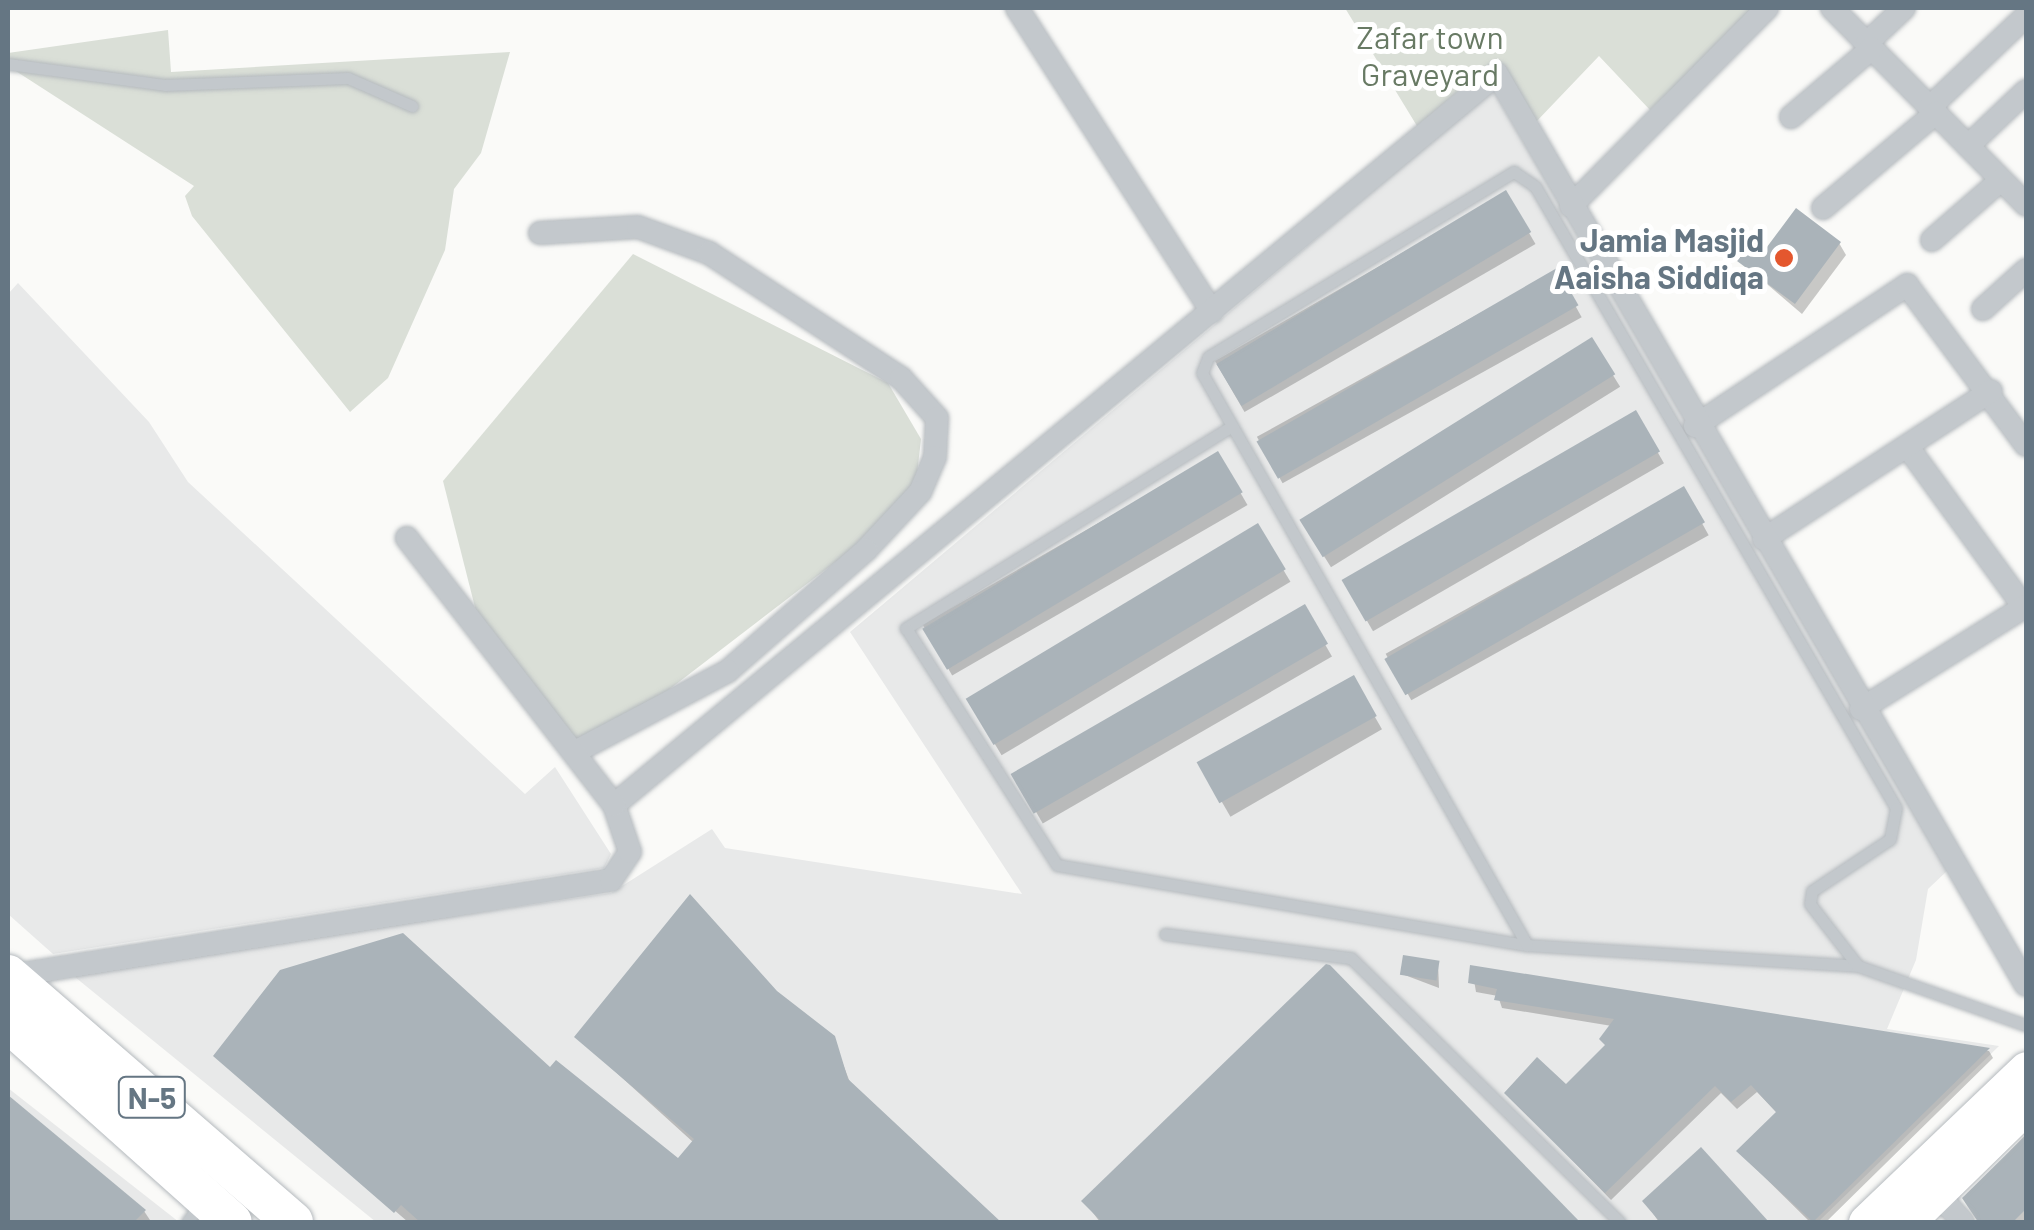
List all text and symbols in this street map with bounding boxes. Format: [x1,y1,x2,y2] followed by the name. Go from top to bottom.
[1356,18,1504,93] park label: Zafar town Graveyard
[1554,221,1764,296] place label: Jamia Masjid Aaisha Siddiqa
[1773,247,1795,269] marker: Jamia Masjid Aaisha Siddiqa
[117,1072,187,1122] road number: N-5

